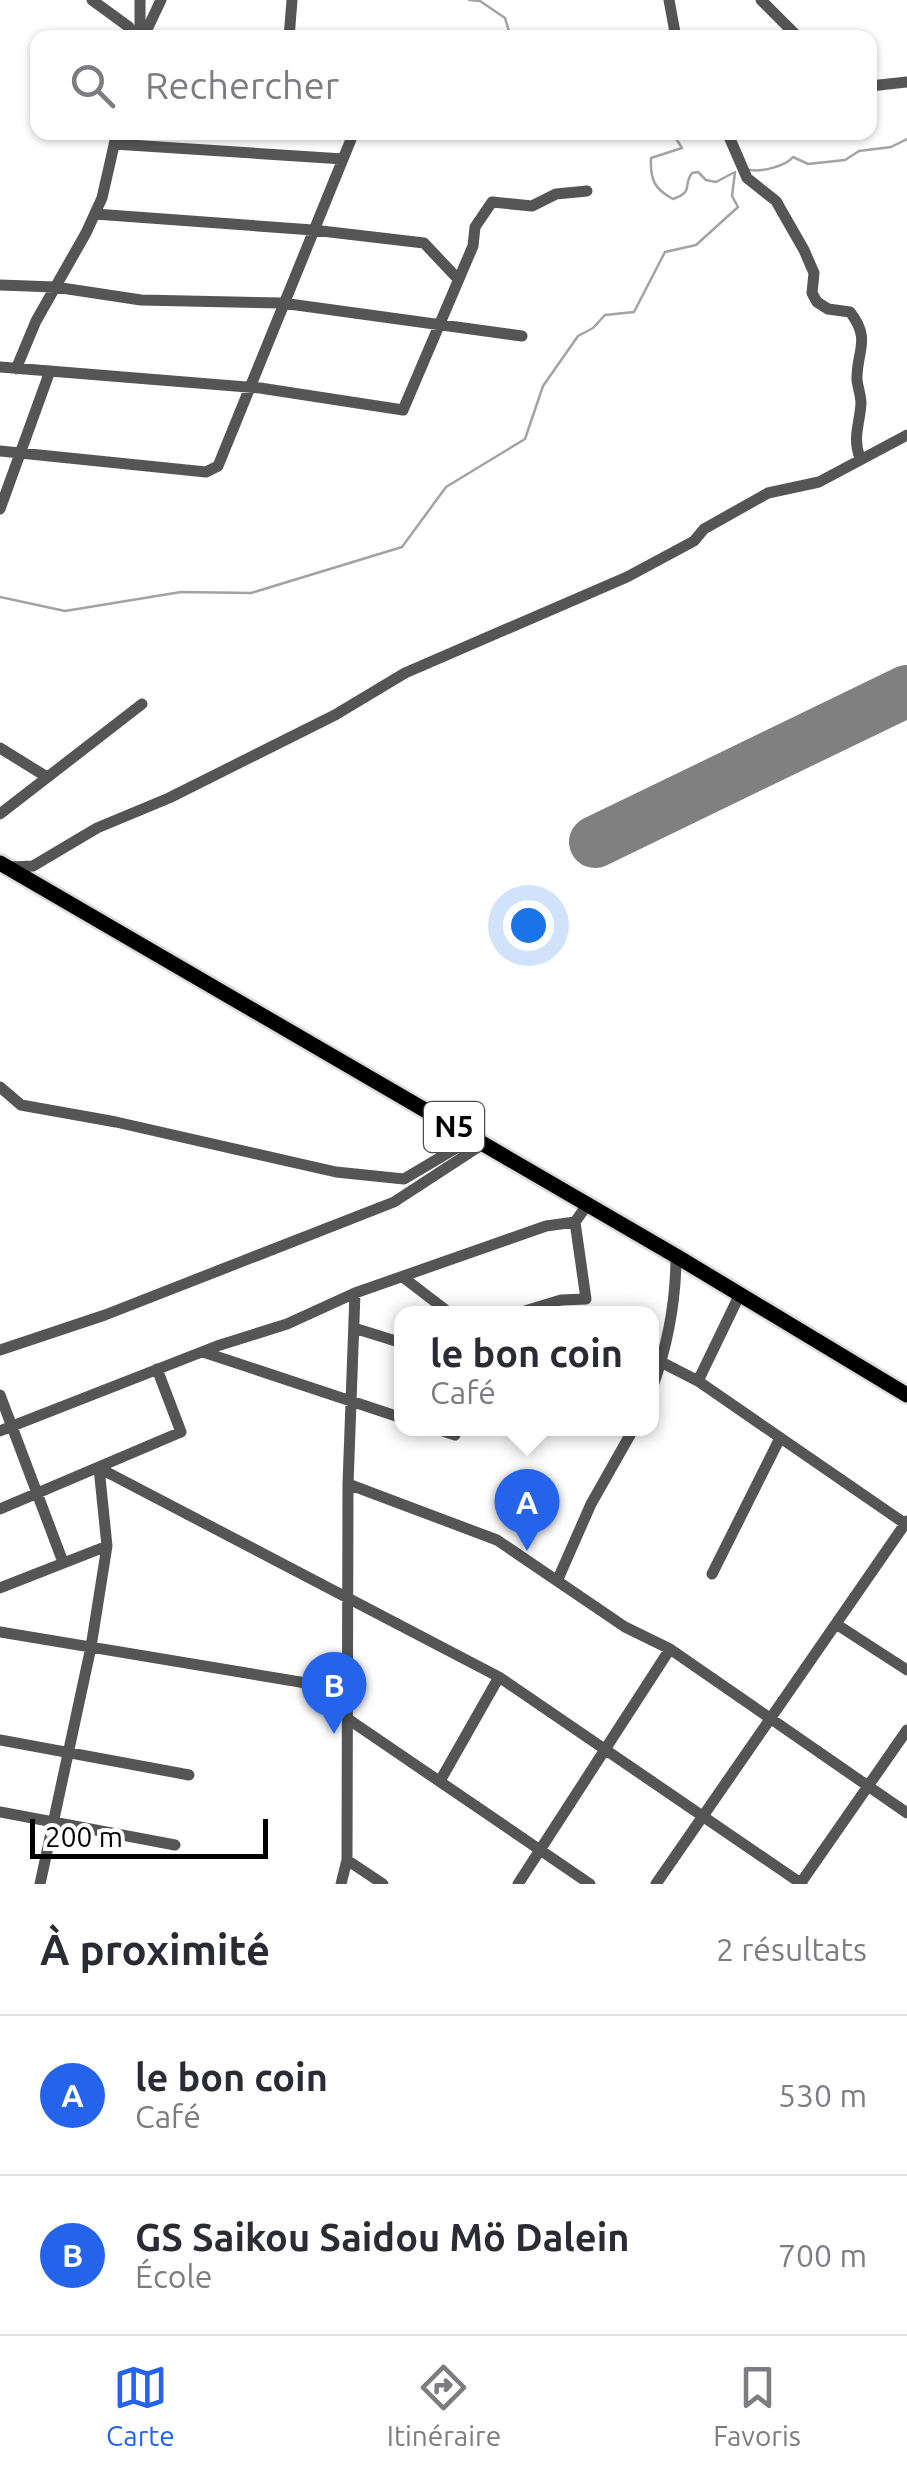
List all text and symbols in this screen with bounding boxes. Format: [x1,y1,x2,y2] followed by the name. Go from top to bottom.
[30,30,877,140] search box
[65,58,120,113] icon: search
[145,64,339,106] text: Rechercher
[503,900,554,951] your location
[424,1102,484,1152] road number: N5
[394,1306,659,1436] popup
[430,1332,623,1374] text: le bon coin
[430,1374,496,1410] text: Café
[494,1468,560,1551] pin: A
[302,1652,366,1734] pin: B
[30,1814,268,1858] scale bar
[45,1821,123,1852] text: 200 m
[40,1926,270,1973] text: À proximité
[716,1931,867,1967] text: 2 résultats
[135,2056,328,2098] text: le bon coin
[61,2077,84,2113] text: A
[778,2077,867,2113] text: 530 m
[135,2098,201,2134] text: Café
[135,2216,629,2258] text: GS Saikou Saidou Mö Dalein
[62,2237,83,2273] text: B
[778,2237,867,2273] text: 700 m
[135,2258,212,2294] text: École
[106,2360,175,2451] tab: Carte
[387,2360,501,2451] tab: Itinéraire
[713,2360,801,2451] tab: Favoris

